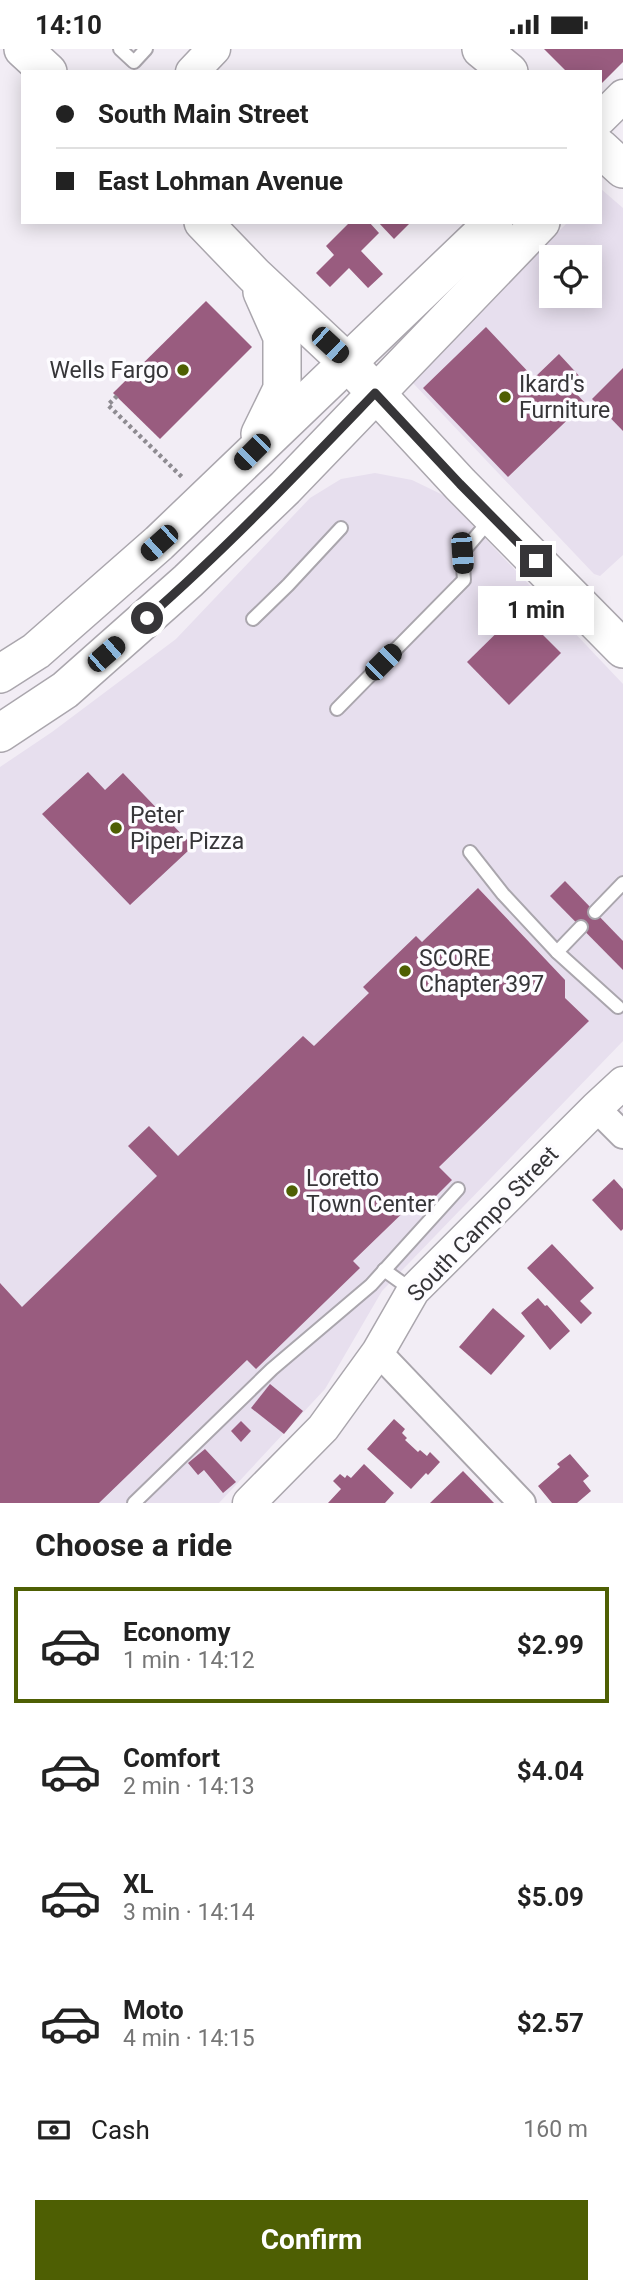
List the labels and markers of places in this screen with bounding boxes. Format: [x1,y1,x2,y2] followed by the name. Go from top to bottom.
[50,357,169,384] place label: Wells Fargo
[175,362,191,378] marker: Wells Fargo
[519,371,610,424] place label: Ikard's Furniture
[497,389,513,405] marker: Ikard's Furniture
[130,802,244,855] place label: Peter Piper Pizza
[108,820,124,836] marker: Peter Piper Pizza
[419,945,544,998] place label: SCORE Chapter 397
[397,963,413,979] marker: SCORE Chapter 397
[306,1165,435,1218] place label: Loretto Town Center
[284,1183,300,1199] marker: Loretto Town Center

